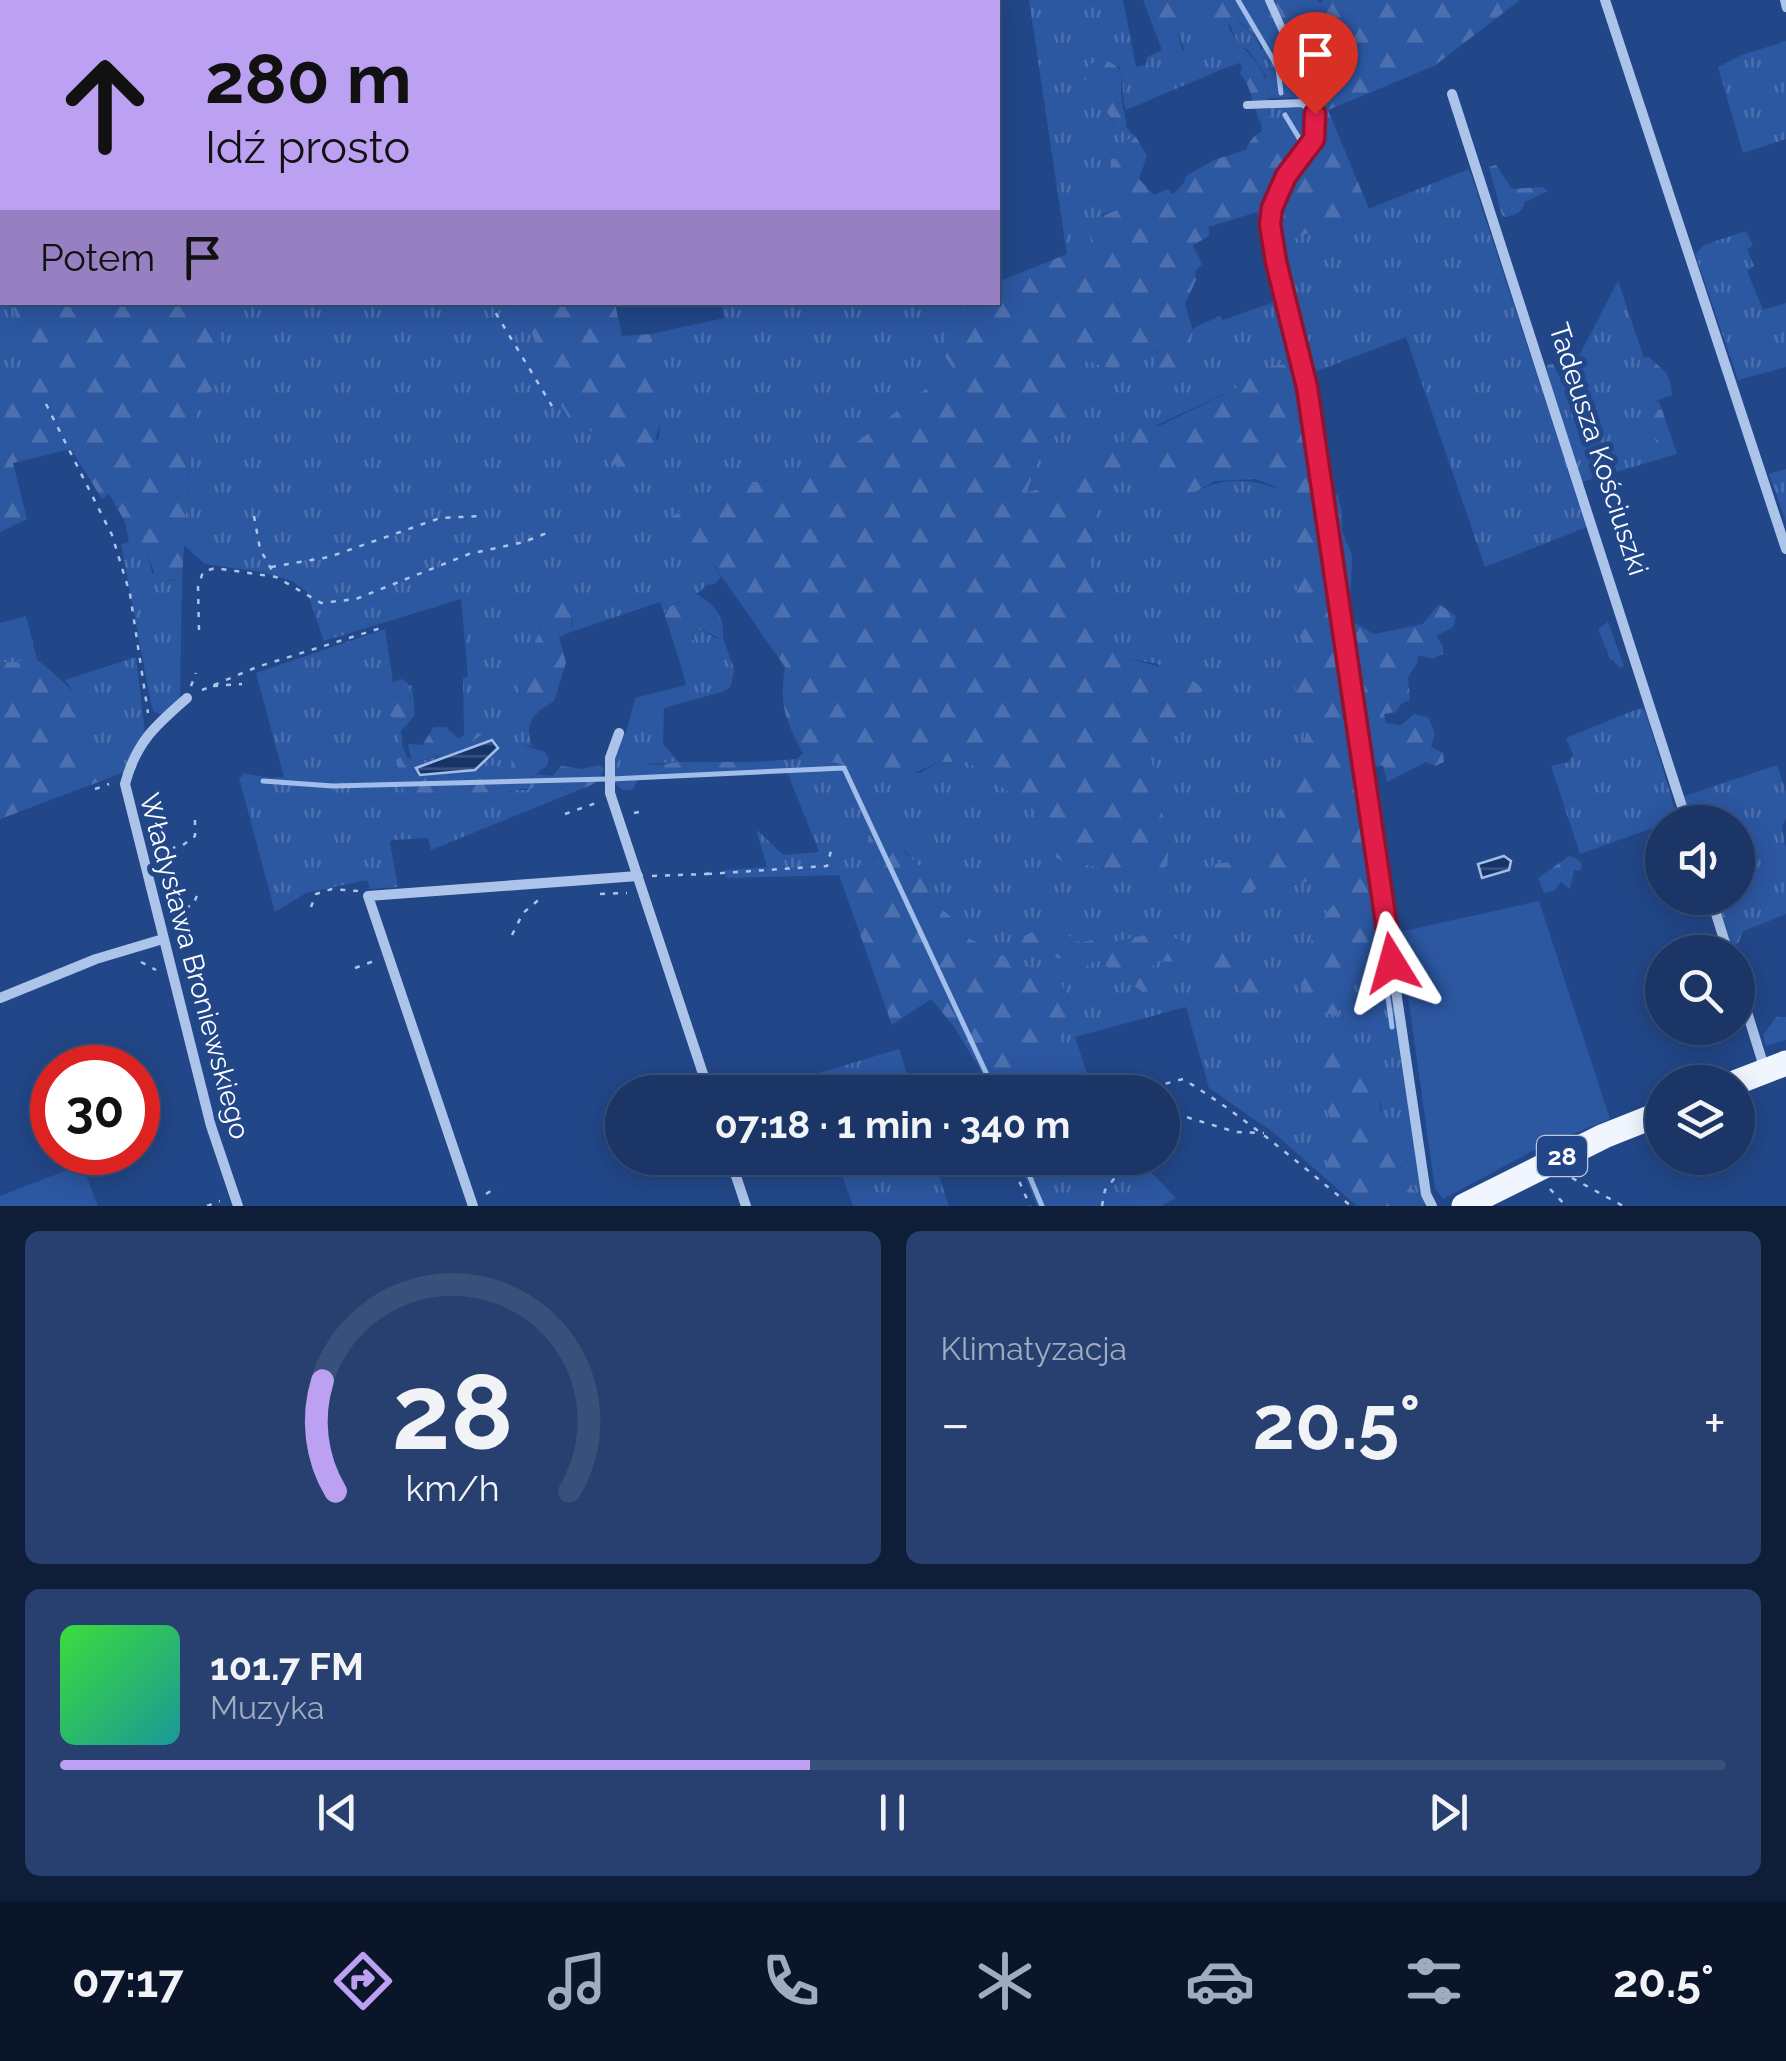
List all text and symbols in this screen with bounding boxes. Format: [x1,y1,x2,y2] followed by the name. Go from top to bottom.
[1273,12,1358,115] pin
[1288,27,1343,82] icon: arrive
[205,37,412,119] text: 280 m
[40,40,170,170] icon: ahead
[205,121,410,174] text: Idź prosto
[175,230,230,285] icon: arrive
[40,235,155,280] text: Potem
[1542,319,1655,579] street label: Tadeusza Kościuszki
[132,790,257,1143] street label: Władysława Broniewskiego
[1645,805,1755,1175] map controls
[1645,805,1755,915] button: sound
[1340,911,1444,1015] position arrow
[1645,935,1755,1045] button: search
[30,1045,160,1175] speed limit sign: 30
[1645,1065,1755,1175] button: layers
[715,1102,1071,1147] text: 07:18 · 1 min · 340 m
[1537,1136,1587,1176] road number: 28
[941,1330,1127,1367] text: Klimatyzacja
[392,1351,513,1473] text: 28
[1253,1378,1421,1467] text: 20.5°
[941,1391,970,1456] text: −
[1703,1391,1726,1456] text: +
[406,1467,500,1509] text: km/h
[210,1644,364,1689] text: 101.7 FM
[210,1689,325,1726] text: Muzyka
[310,1785,365,1840] icon: previous
[865,1785,920,1840] icon: pause
[1421,1785,1476,1840] icon: next
[328,1946,398,2016] icon: directions
[542,1946,612,2016] icon: music
[756,1946,826,2016] icon: phone
[970,1946,1040,2016] icon: climate
[1185,1946,1255,2016] icon: car
[1399,1946,1469,2016] icon: filters
[72,1955,184,2008] text: 07:17
[1613,1955,1714,2008] text: 20.5°

